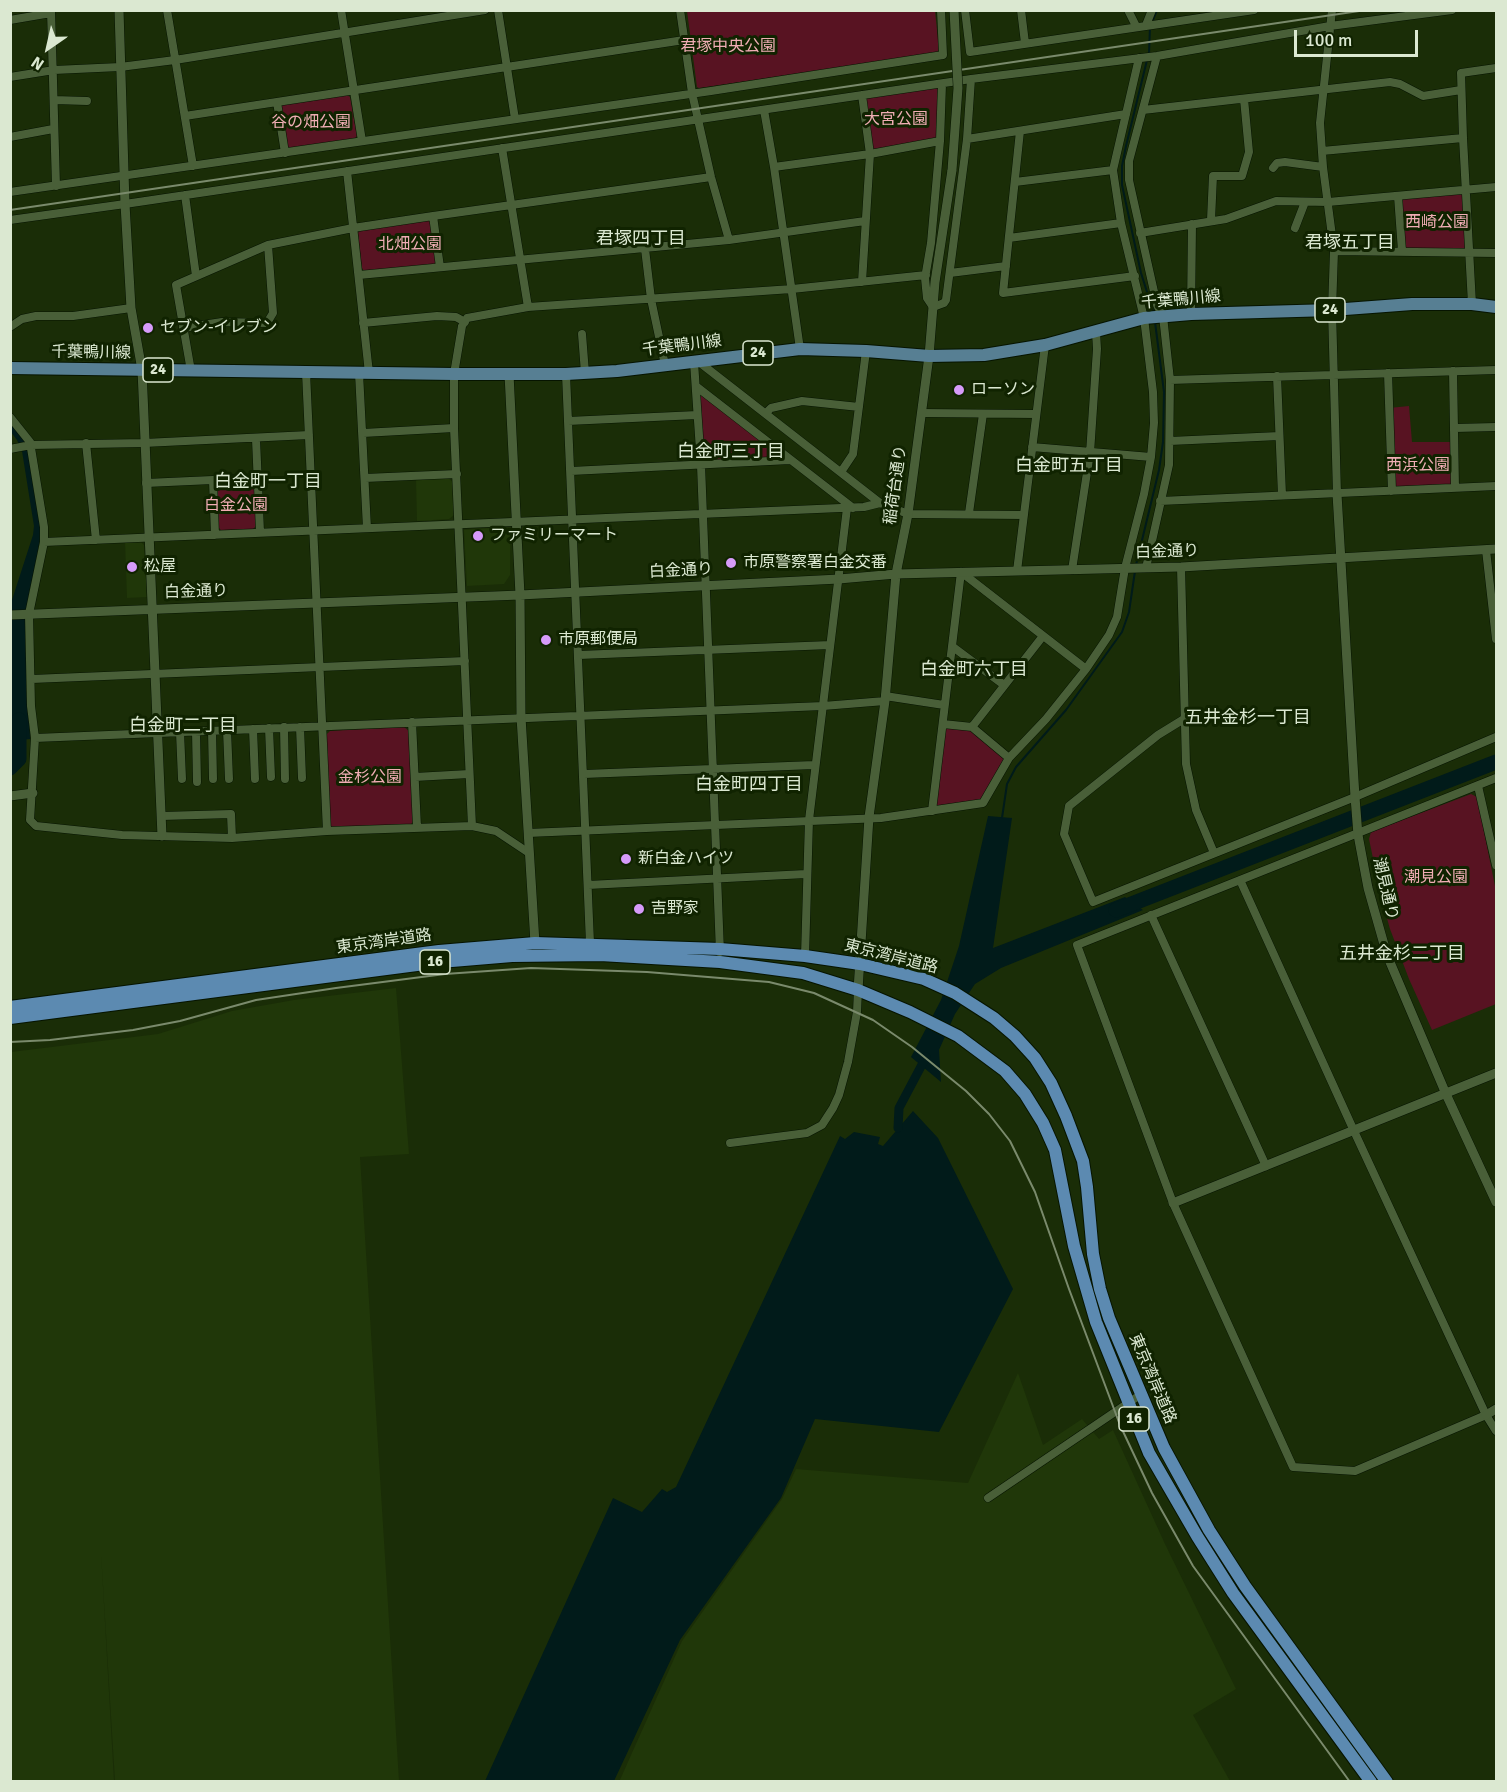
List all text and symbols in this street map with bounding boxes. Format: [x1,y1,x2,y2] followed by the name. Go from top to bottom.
[18,18,78,78] north arrow
[1297,18,1422,56] scale bar
[1305,29,1352,51] text: 100 m
[680,37,776,57] park label: 君塚中央公園
[28,52,48,74] text: N
[864,110,928,130] park label: 大宮公園
[271,113,351,133] park label: 谷の畑公園
[1405,213,1469,233] park label: 西崎公園
[596,228,686,250] district label: 君塚四丁目
[1305,232,1395,254] district label: 君塚五丁目
[378,235,442,255] park label: 北畑公園
[1140,287,1222,313] street label: 千葉鴨川線
[1315,298,1345,322] road number: 24
[160,318,278,338] place label: セブン-イレブン
[141,321,155,335] marker: セブン-イレブン
[641,332,723,360] street label: 千葉鴨川線
[743,341,773,365] road number: 24
[51,343,131,363] street label: 千葉鴨川線
[143,358,173,382] road number: 24
[971,380,1035,400] place label: ローソン
[952,383,966,397] marker: ローソン
[677,441,785,463] district label: 白金町三丁目
[881,444,911,526] street label: 稲荷台通り
[1015,455,1123,477] district label: 白金町五丁目
[1386,456,1450,476] park label: 西浜公園
[214,471,322,493] district label: 白金町一丁目
[204,496,268,516] park label: 白金公園
[490,526,618,546] place label: ファミリーマート
[471,529,485,543] marker: ファミリーマート
[1135,541,1199,563] street label: 白金通り
[743,553,887,573] place label: 市原警察署白金交番
[724,556,738,570] marker: 市原警察署白金交番
[144,557,176,577] place label: 松屋
[125,560,139,574] marker: 松屋
[649,560,713,582] street label: 白金通り
[164,581,228,603] street label: 白金通り
[558,630,638,650] place label: 市原郵便局
[539,633,553,647] marker: 市原郵便局
[920,659,1028,681] district label: 白金町六丁目
[1185,707,1311,729] district label: 五井金杉一丁目
[129,715,237,737] district label: 白金町二丁目
[338,768,402,788] park label: 金杉公園
[695,774,803,796] district label: 白金町四丁目
[638,849,734,869] place label: 新白金ハイツ
[619,852,633,866] marker: 新白金ハイツ
[1368,856,1402,922] street label: 潮見通り
[1404,868,1468,888] park label: 潮見公園
[651,899,699,919] place label: 吉野家
[632,902,646,916] marker: 吉野家
[335,926,433,958] street label: 東京湾岸道路
[842,936,940,978] street label: 東京湾岸道路
[1339,943,1465,965] district label: 五井金杉二丁目
[420,950,450,974] road number: 16
[1124,1331,1180,1427] street label: 東京湾岸道路
[1119,1407,1149,1431] road number: 16

